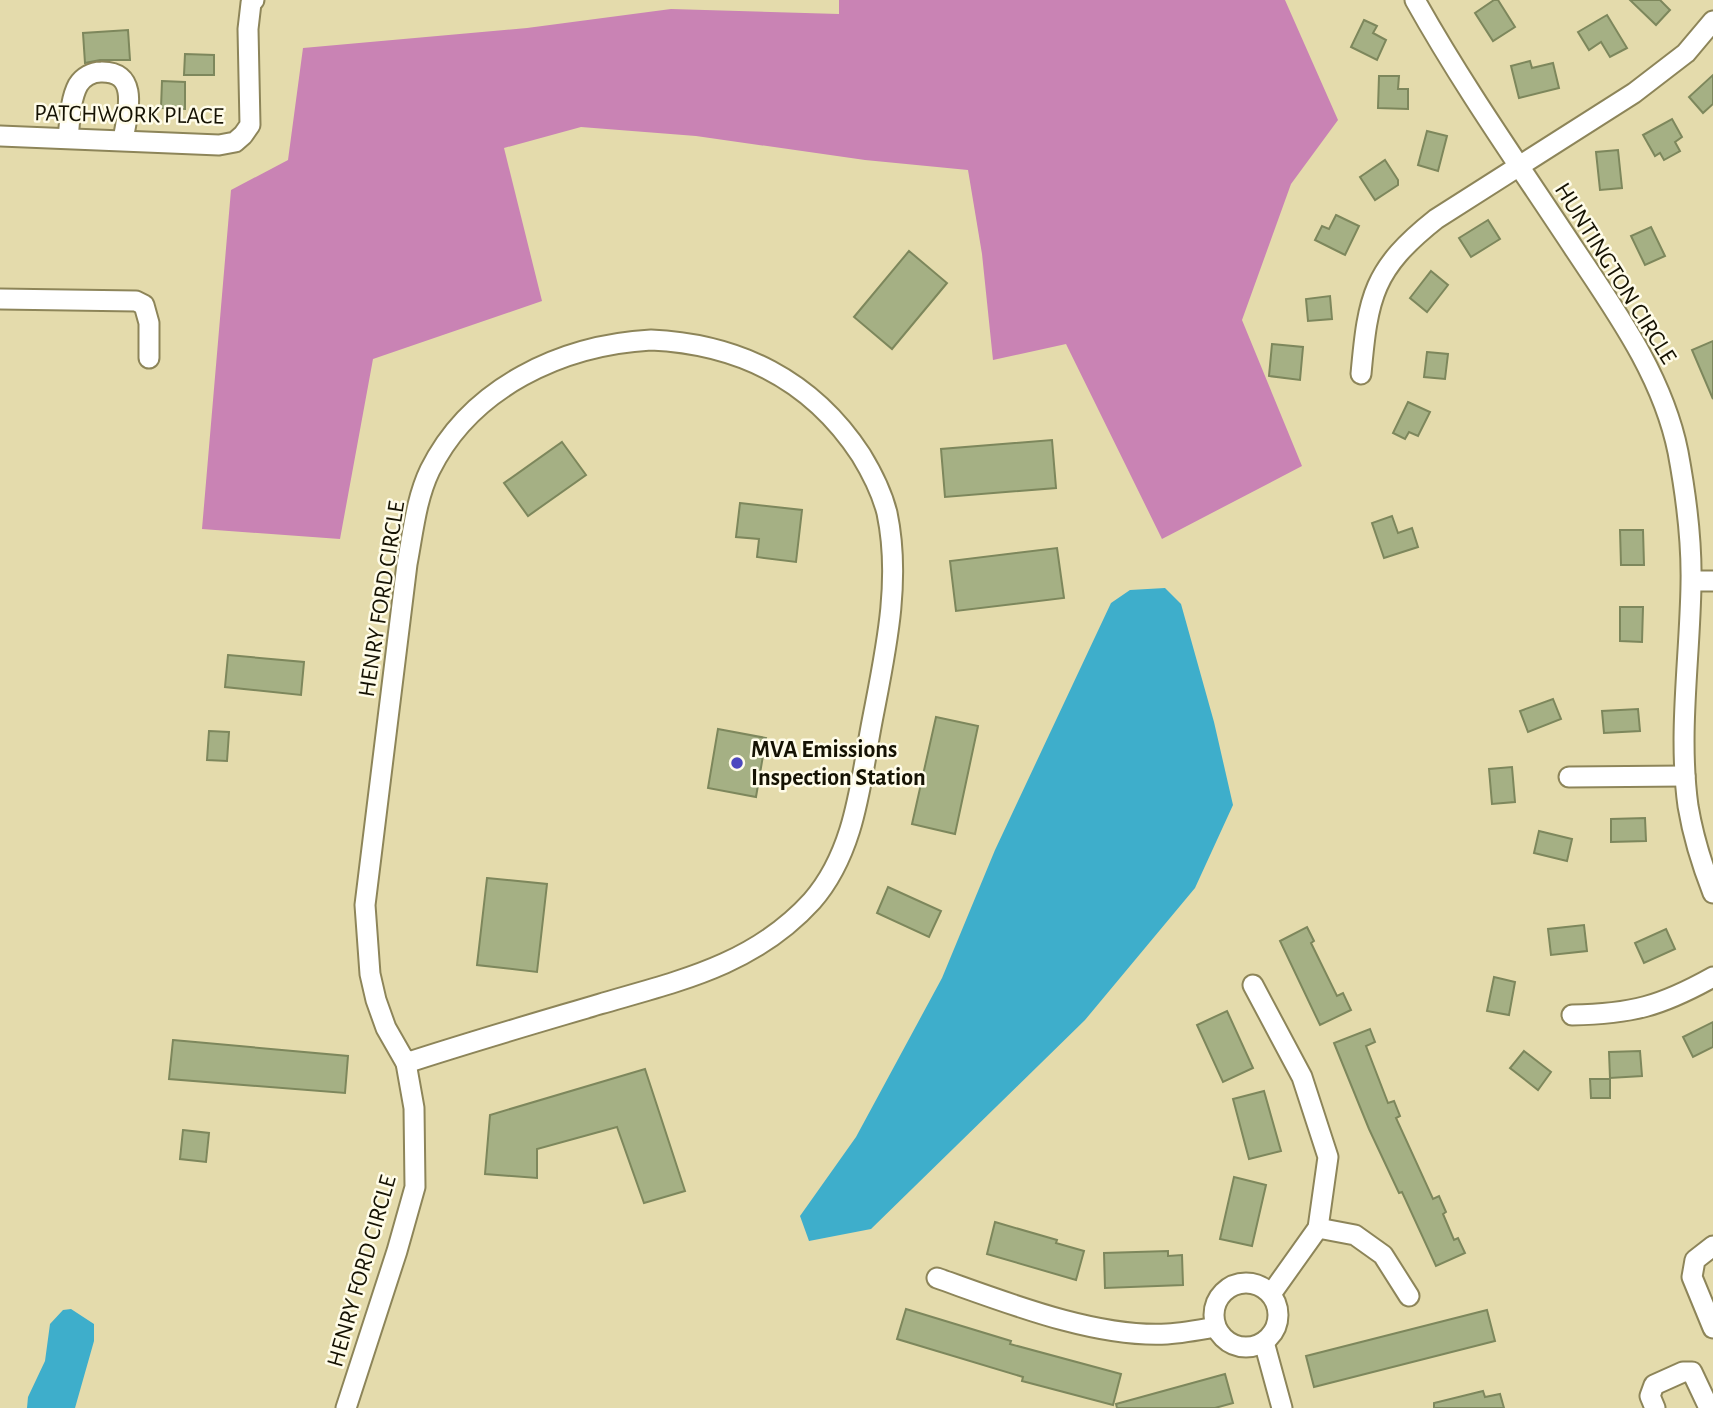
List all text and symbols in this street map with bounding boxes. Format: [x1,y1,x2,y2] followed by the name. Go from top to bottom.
[34,101,225,129] street label: PATCHWORK PLACE
[1550,179,1681,369] street label: HUNTINGTON CIRCLE
[355,499,409,699] street label: HENRY FORD CIRCLE
[751,738,926,790] place label: MVA Emissions Inspection Station
[729,755,745,771] marker: MVA Emissions Inspection Station
[323,1172,401,1370] street label: HENRY FORD CIRCLE

